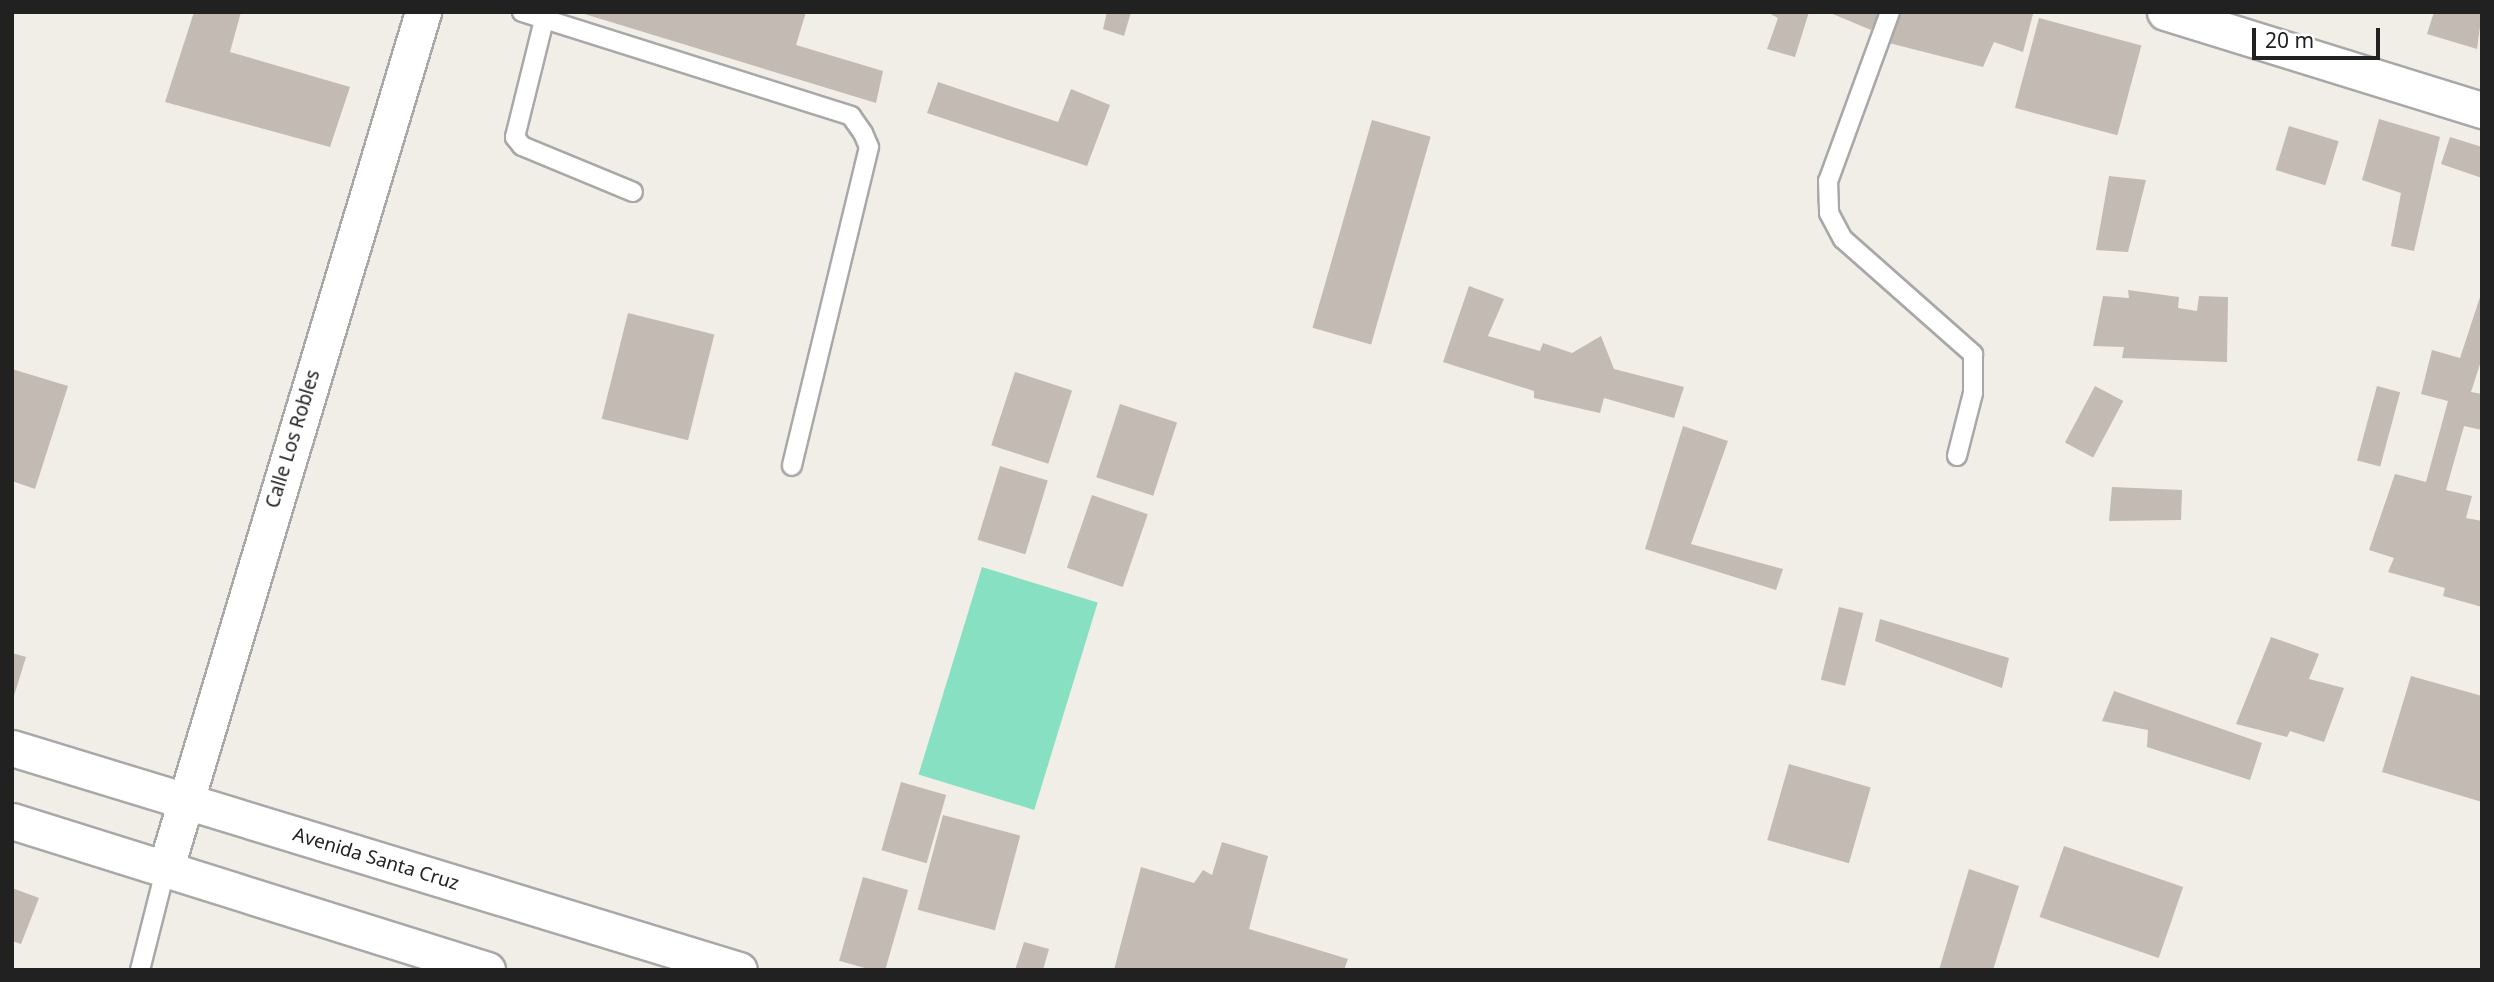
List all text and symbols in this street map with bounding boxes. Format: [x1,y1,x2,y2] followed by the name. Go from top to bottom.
[2256,14,2384,58] scale bar
[2265,26,2314,54] text: 20 m
[261,367,325,511] street label: Calle Los Robles
[290,823,462,895] street label: Avenida Santa Cruz

